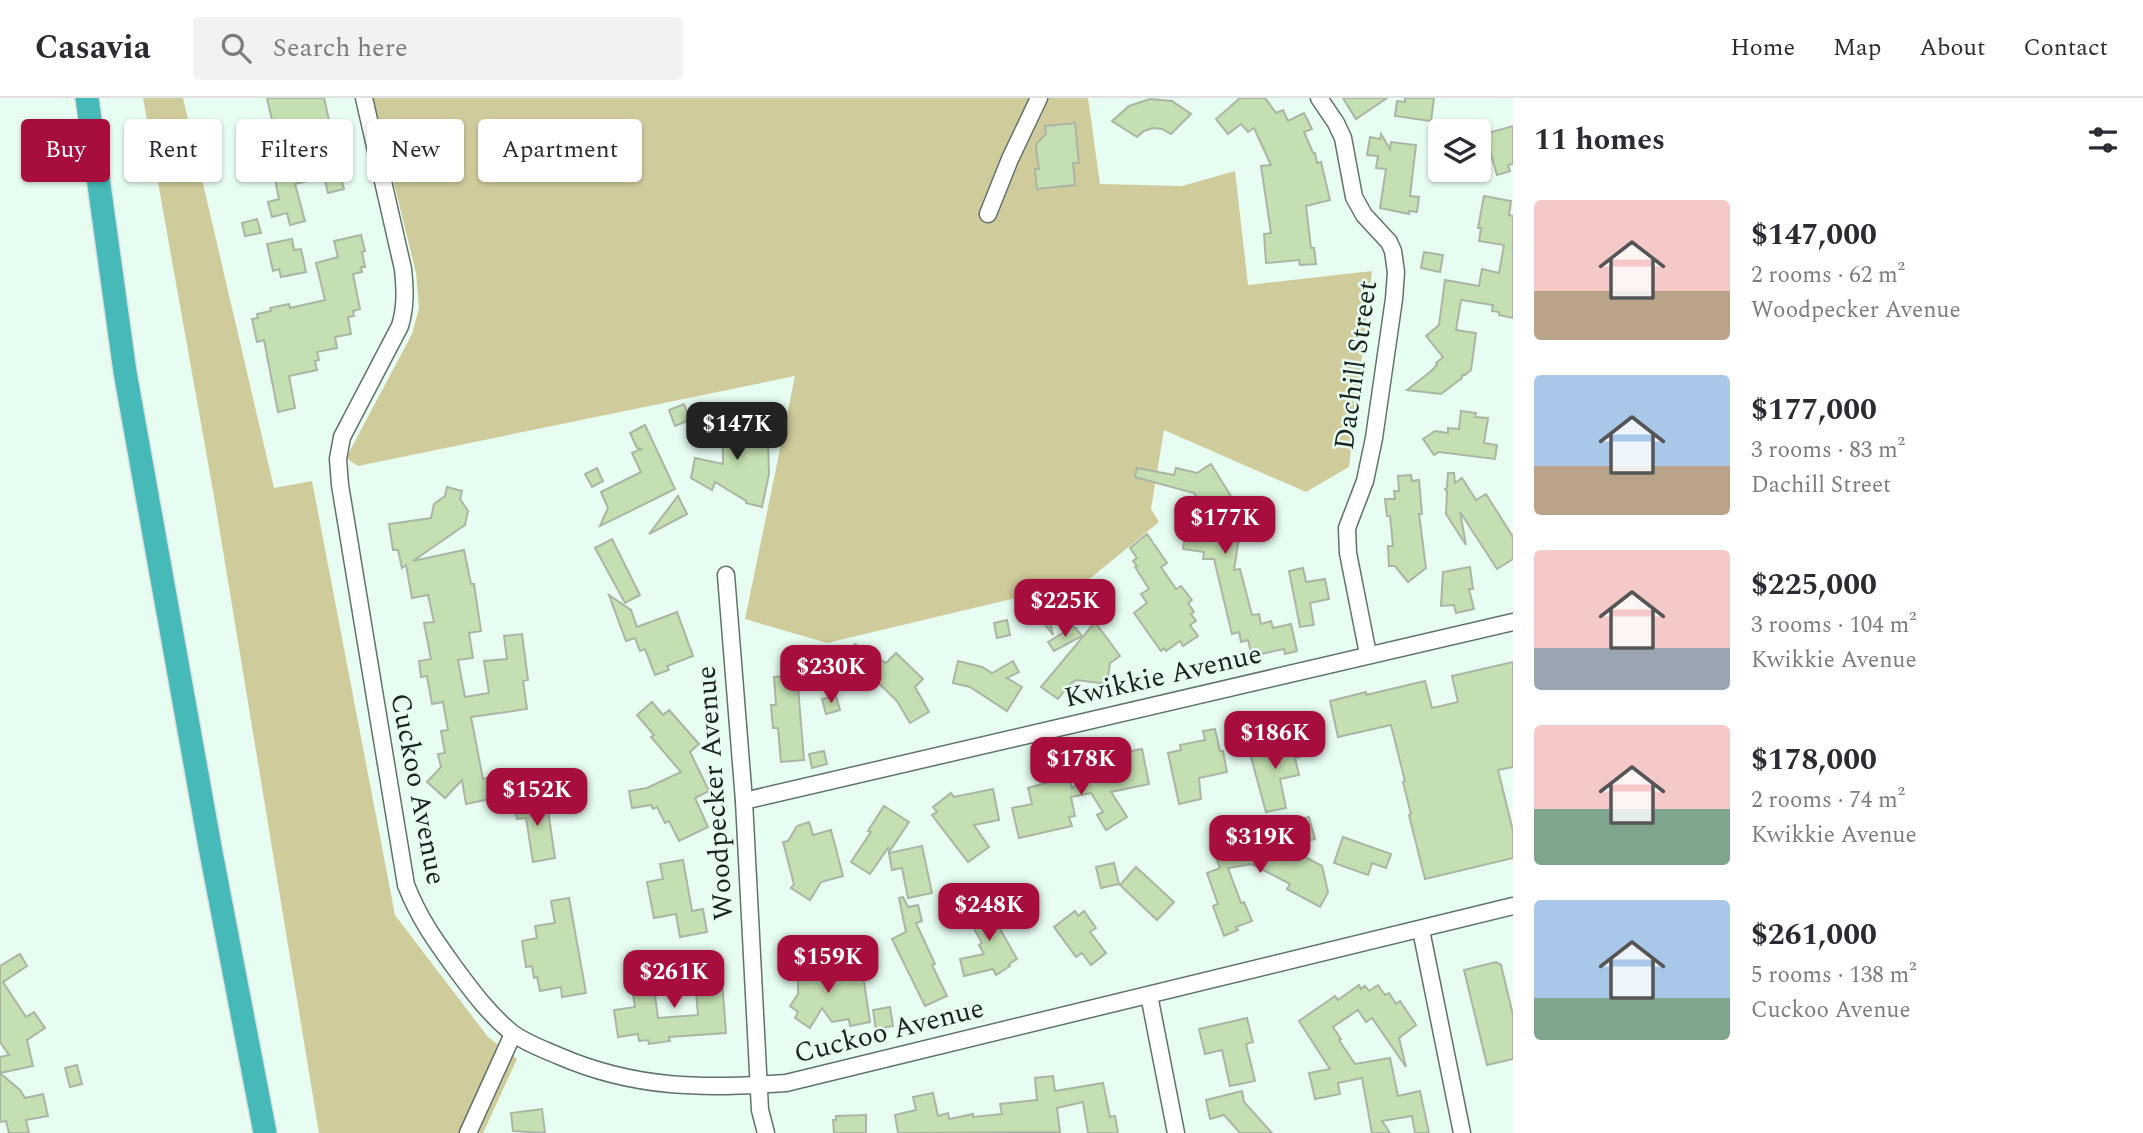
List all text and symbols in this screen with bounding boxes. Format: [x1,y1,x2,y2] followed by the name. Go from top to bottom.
[193,17,683,80] search box
[35,23,151,73] text: Casavia
[273,28,408,68] text: Search here
[217,29,255,67] icon: search
[1730,30,1795,66] text: Home
[1833,30,1881,66] text: Map
[1919,30,1985,66] text: About
[2023,30,2108,66] text: Contact
[1534,117,1665,163] text: 11 homes
[21,119,110,182] chip: Buy
[124,119,222,182] chip: Rent
[236,119,353,182] chip: Filters
[367,119,464,182] chip: New
[478,119,642,182] chip: Apartment
[1428,119,1491,182] map controls
[1428,119,1491,182] button: layers
[2084,121,2122,159] icon: filters
[1751,212,1877,258] text: $147,000
[1590,228,1674,312] icon: home
[1751,258,1905,293] text: 2 rooms · 62 m²
[1323,277,1389,452] street label: Dachill Street
[1751,293,1961,328] text: Woodpecker Avenue
[1751,387,1877,433] text: $177,000
[688,402,786,462] pin: $147K
[1590,403,1674,487] icon: home
[702,407,772,442] text: $147K
[1751,433,1905,468] text: 3 rooms · 83 m²
[1751,468,1891,503] text: Dachill Street
[1176,496,1274,556] pin: $177K
[1190,501,1260,536] text: $177K
[1751,562,1877,608] text: $225,000
[1590,578,1674,662] icon: home
[1016,580,1114,639] pin: $225K
[1030,584,1100,619] text: $225K
[1751,608,1917,643] text: 3 rooms · 104 m²
[1060,632,1266,720] street label: Kwikkie Avenue
[1751,643,1917,678] text: Kwikkie Avenue
[782,646,880,705] pin: $230K
[796,650,866,685] text: $230K
[685,664,745,922] street label: Woodpecker Avenue
[378,690,458,888] street label: Cuckoo Avenue
[1226,712,1324,771] pin: $186K
[1240,716,1310,751] text: $186K
[1751,737,1877,783] text: $178,000
[1032,738,1130,797] pin: $178K
[1046,742,1116,777] text: $178K
[1590,753,1674,837] icon: home
[488,768,586,828] pin: $152K
[502,773,572,808] text: $152K
[1751,783,1905,818] text: 2 rooms · 74 m²
[1211,816,1309,875] pin: $319K
[1751,818,1917,853] text: Kwikkie Avenue
[1225,820,1295,855] text: $319K
[940,884,1038,943] pin: $248K
[954,888,1024,923] text: $248K
[1751,912,1877,958] text: $261,000
[1590,928,1674,1012] icon: home
[779,936,877,995] pin: $159K
[793,940,863,975] text: $159K
[625,950,723,1010] pin: $261K
[639,955,709,990] text: $261K
[1751,958,1917,993] text: 5 rooms · 138 m²
[790,987,988,1075] street label: Cuckoo Avenue
[1751,993,1911,1028] text: Cuckoo Avenue

